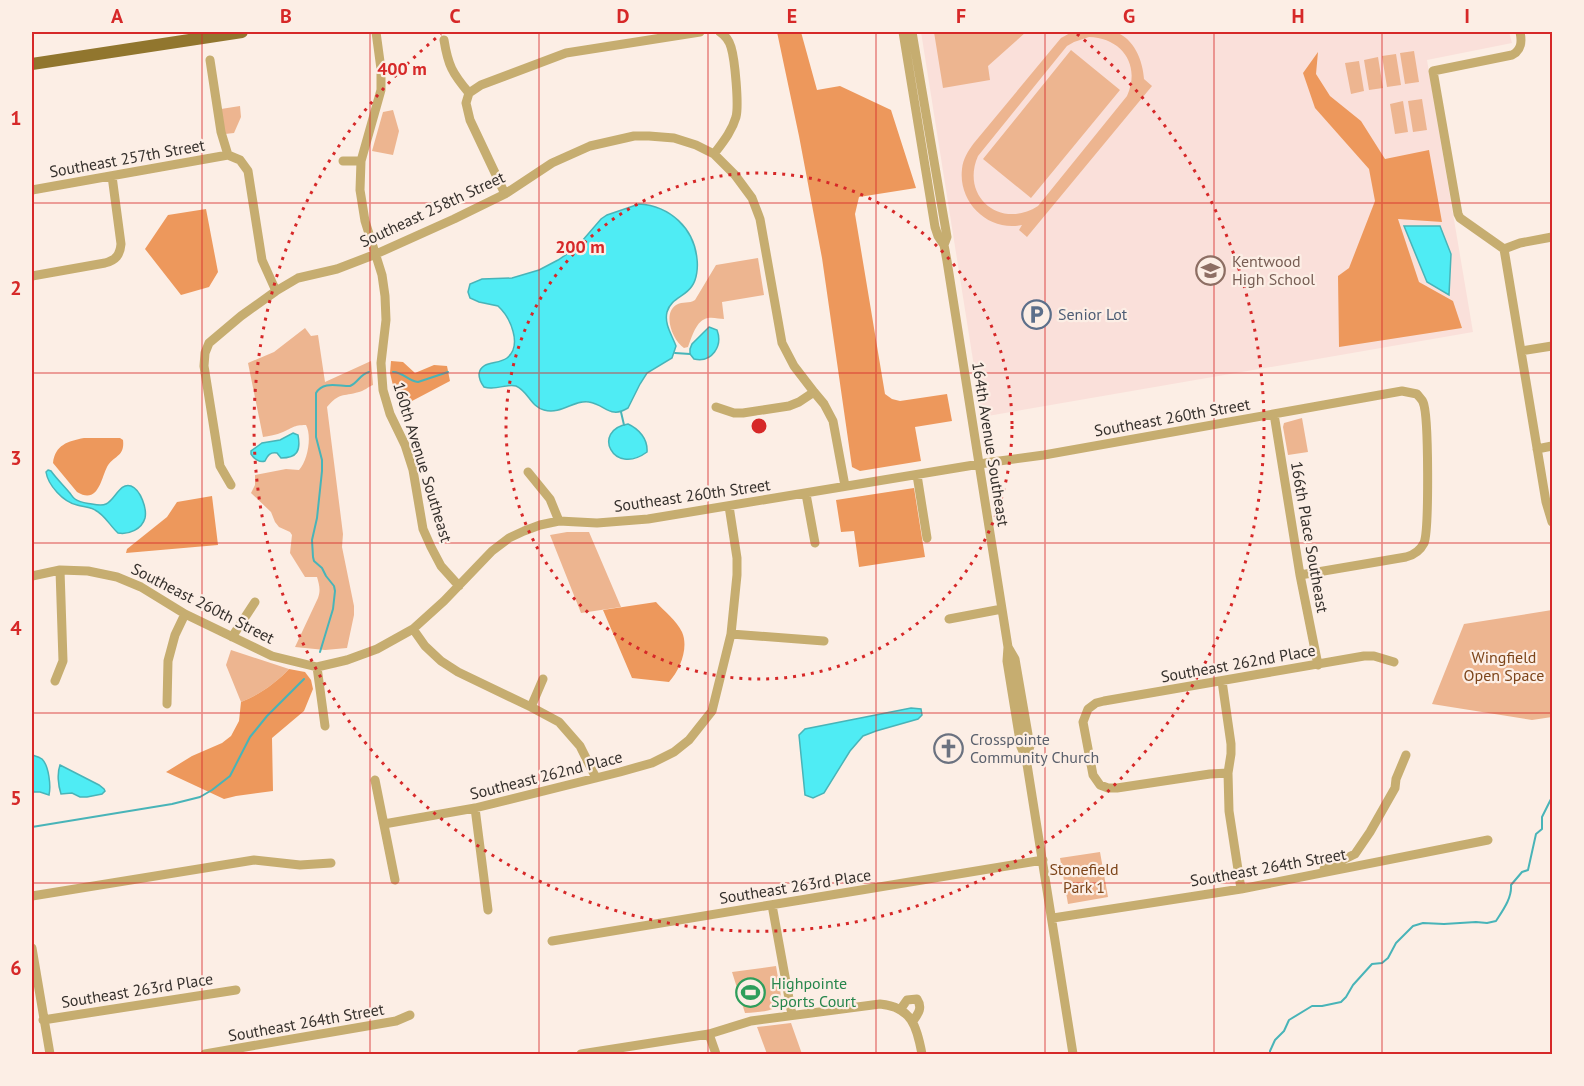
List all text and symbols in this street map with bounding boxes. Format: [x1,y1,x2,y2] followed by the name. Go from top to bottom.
[111,3,124,29] text: A
[280,3,292,29] text: B
[449,3,461,29] text: C
[617,3,630,29] text: D
[787,3,797,29] text: E
[956,3,966,29] text: F
[1123,3,1135,29] text: G
[1291,3,1305,29] text: H
[1464,3,1470,29] text: I
[377,57,427,80] text: 400 m
[10,105,22,131] text: 1
[48,134,207,182] street label: Southeast 257th Street
[356,166,508,251] street label: Southeast 258th Street
[555,235,605,258] text: 200 m
[1232,251,1315,289] place label: Kentwood High School
[1195,254,1227,286] school or university icon: Kentwood High School
[10,275,22,301] text: 2
[1021,298,1053,330] parking icon: Senior Lot
[1058,304,1128,324] place label: Senior Lot
[968,360,1014,528] street label: 164th Avenue Southeast
[389,379,457,545] street label: 160th Avenue Southeast
[1093,393,1252,441] street label: Southeast 260th Street
[749,416,769,436] centre of rings
[10,445,22,471] text: 3
[1287,460,1333,615] street label: 166th Place Southeast
[612,474,772,516] street label: Southeast 260th Street
[128,558,278,648] street label: Southeast 260th Street
[10,615,22,641] text: 4
[1159,640,1317,686] street label: Southeast 262nd Place
[1464,647,1544,685] park label: Wingfield Open Space
[970,729,1099,767] place label: Crosspointe Community Church
[933,732,965,764] church icon: Crosspointe Community Church
[468,746,624,804] street label: Southeast 262nd Place
[10,785,22,811] text: 5
[1189,843,1348,891] street label: Southeast 264th Street
[1049,859,1119,897] park label: Stonefield Park 1
[718,864,872,908] street label: Southeast 263rd Place
[10,955,22,981] text: 6
[60,968,214,1012] street label: Southeast 263rd Place
[771,973,857,1011] place label: Highpointe Sports Court
[734,976,766,1008] sports icon: Highpointe Sports Court
[227,998,386,1046] street label: Southeast 264th Street

